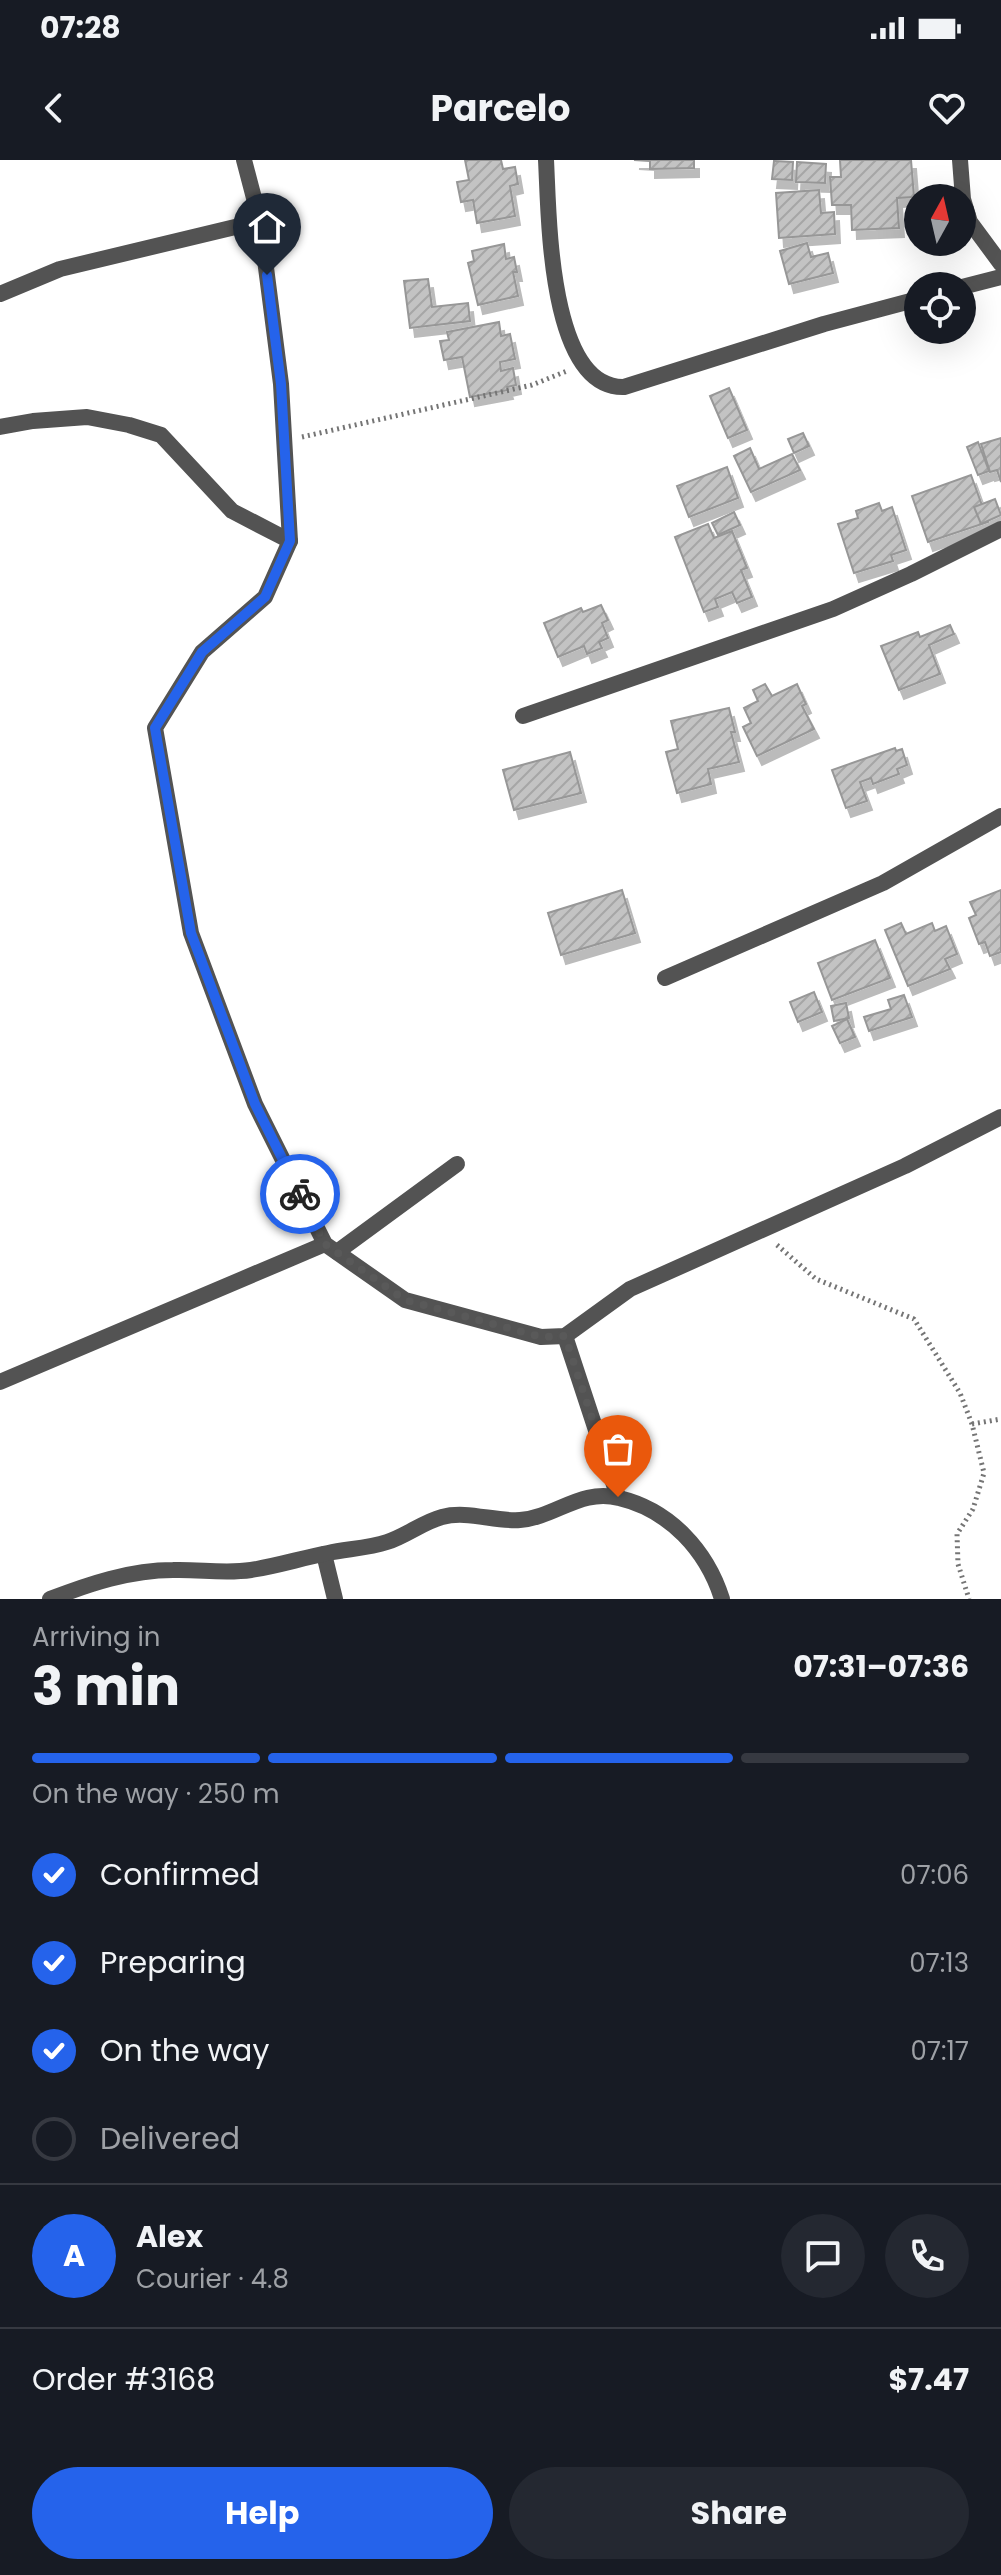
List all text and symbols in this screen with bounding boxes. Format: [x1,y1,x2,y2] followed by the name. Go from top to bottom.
[40,6,121,49] text: 07:28
[431,83,570,134] text: Parcelo
[32,86,76,130] icon: back
[925,86,969,130] icon: heart
[904,184,976,256] north arrow
[904,184,976,344] map controls
[233,193,301,275] pin
[245,205,289,249] icon: home
[904,272,976,344] button: locate
[260,1154,340,1234] courier
[278,1172,322,1216] icon: bike
[584,1415,652,1497] pin
[596,1427,640,1471] icon: bag
[32,1619,161,1655] text: Arriving in
[793,1645,969,1688] text: 07:31–07:36
[32,1650,180,1723] text: 3 min
[32,1776,279,1812] text: On the way · 250 m
[32,1853,76,1897] icon: check
[100,1853,260,1896] text: Confirmed
[900,1857,969,1893] text: 07:06
[32,1941,76,1985] icon: check
[100,1941,246,1984] text: Preparing
[909,1945,969,1981] text: 07:13
[32,2029,76,2073] icon: check
[100,2029,269,2072] text: On the way
[910,2033,969,2069] text: 07:17
[100,2117,240,2160] text: Delivered
[781,2214,865,2298] button: chat
[885,2214,969,2298] button: phone
[136,2215,203,2258] text: Alex
[63,2234,85,2277] text: A
[136,2261,289,2297] text: Courier · 4.8
[32,2358,215,2401] text: Order #3168
[888,2358,969,2401] text: $7.47
[32,2467,493,2559] button: Help
[509,2467,969,2559] button: Share

